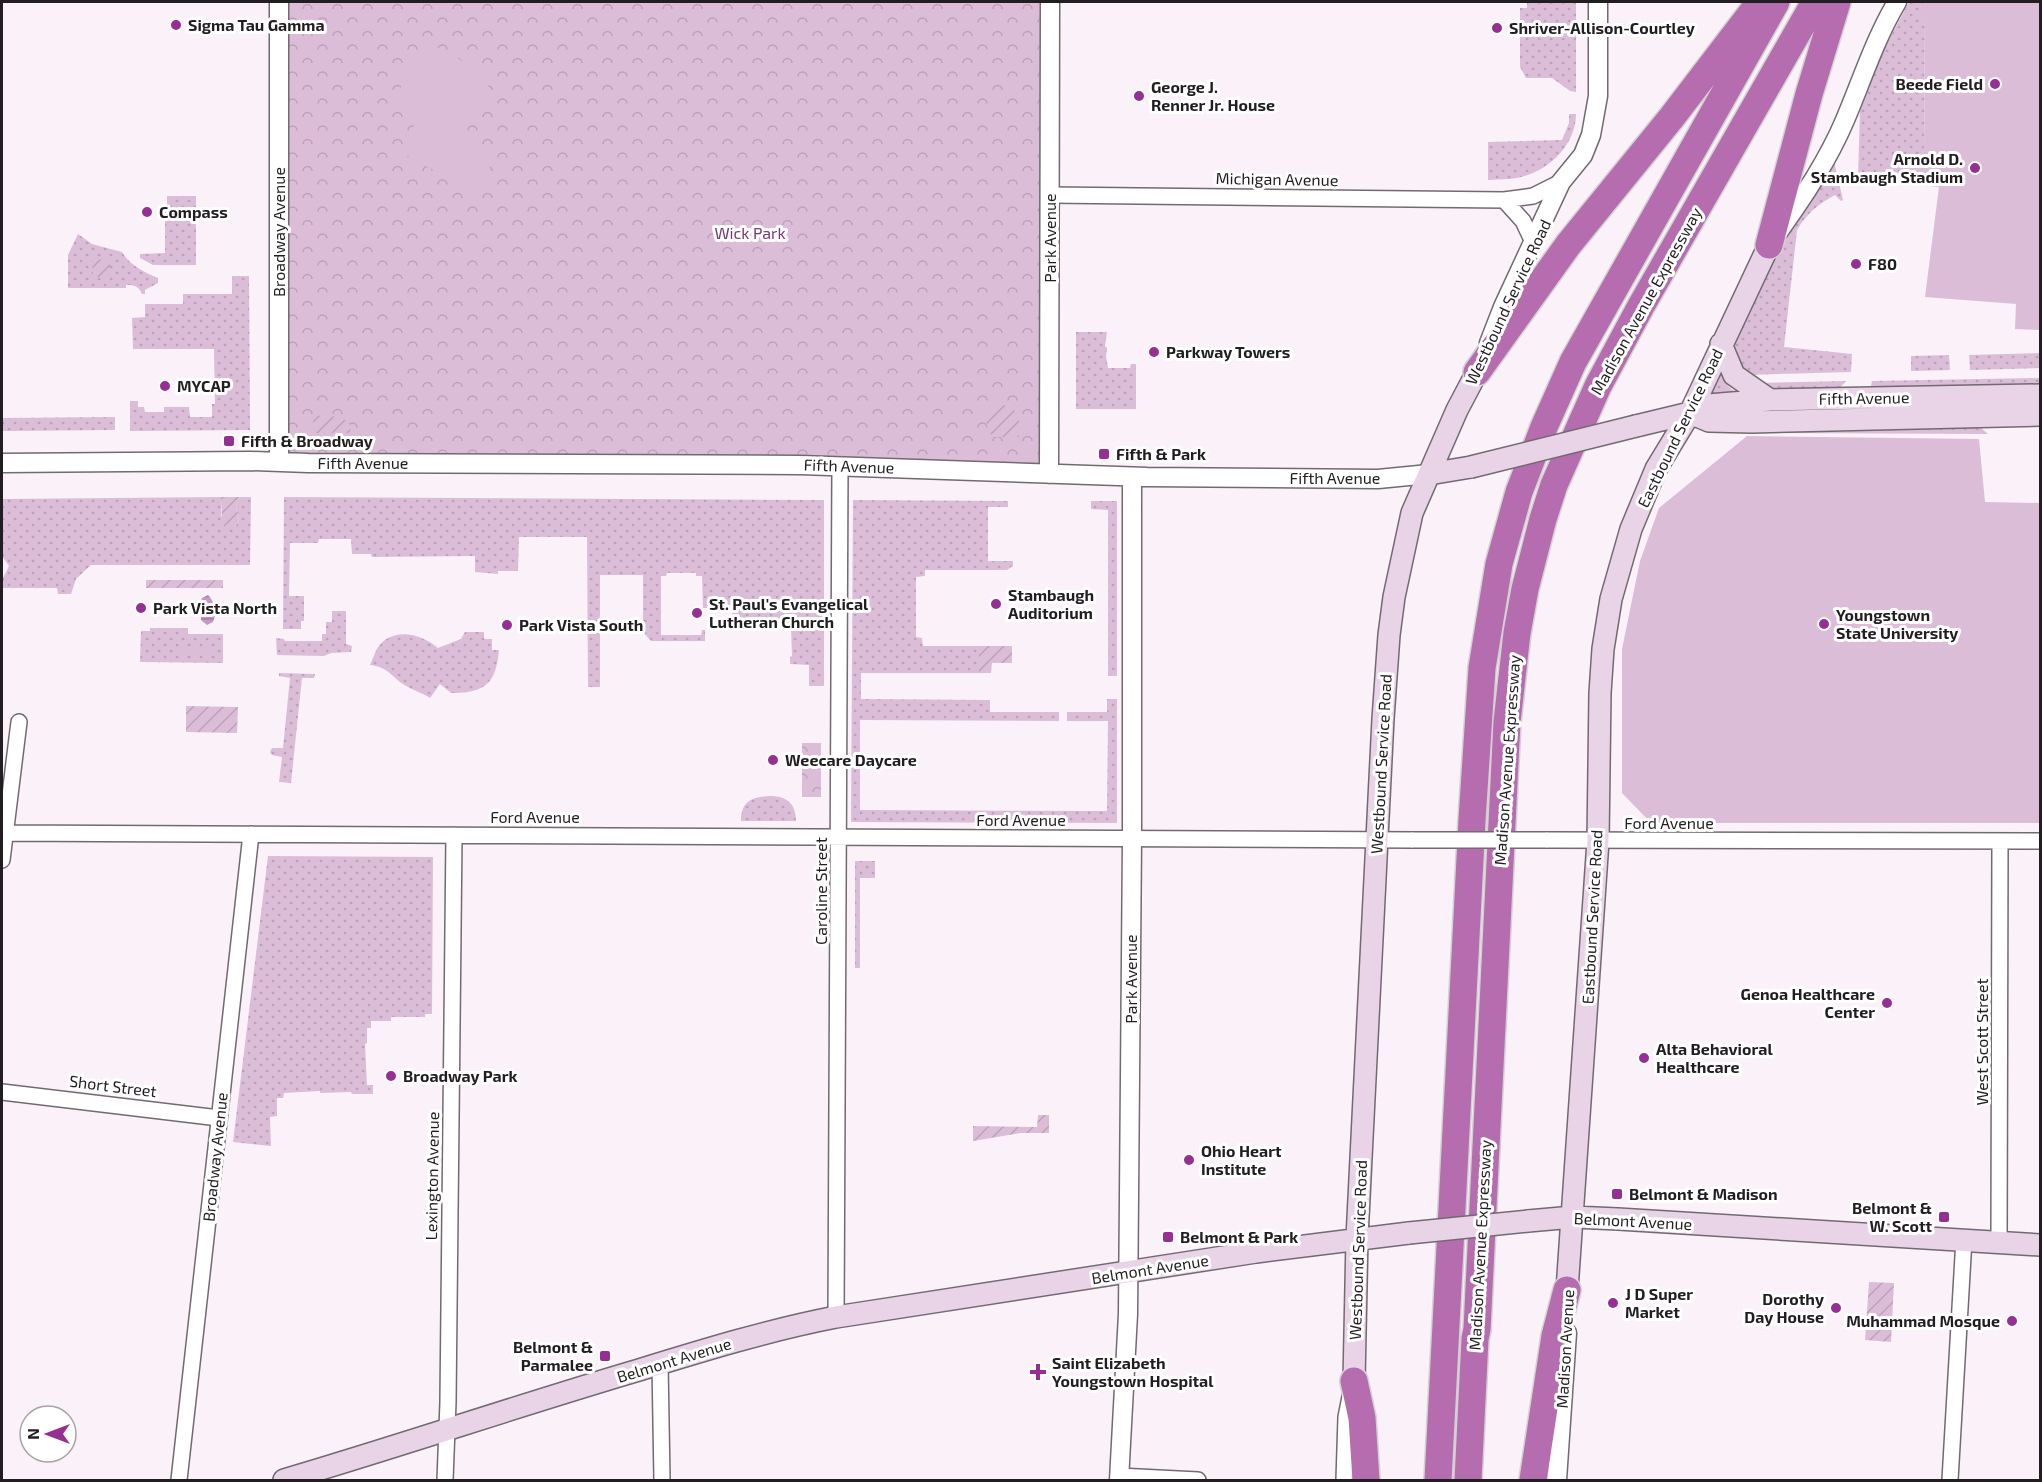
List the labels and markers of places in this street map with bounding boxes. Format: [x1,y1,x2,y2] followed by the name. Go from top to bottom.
[188,15,325,34] place label: Sigma Tau Gamma
[169,18,183,32] marker: Sigma Tau Gamma
[1509,18,1695,38] place label: Shriver-Allison-Courtley
[1490,21,1504,35] marker: Shriver-Allison-Courtley
[1896,74,1983,93] place label: Beede Field
[1151,77,1275,114] place label: George J. Renner Jr. House
[1988,77,2002,91] marker: Beede Field
[1132,89,1146,103] marker: George J. Renner Jr. House
[1811,149,1963,186] place label: Arnold D. Stambaugh Stadium
[1968,161,1982,175] marker: Arnold D. Stambaugh Stadium
[159,202,228,221] place label: Compass
[140,205,154,219] marker: Compass
[1868,254,1897,273] place label: F80
[1849,257,1863,271] marker: F80
[1166,342,1290,362] place label: Parkway Towers
[1147,345,1161,359] marker: Parkway Towers
[177,376,231,395] place label: MYCAP
[158,379,172,393] marker: MYCAP
[241,431,373,451] place label: Fifth & Broadway
[222,434,236,448] marker: Fifth & Broadway
[1116,444,1206,463] place label: Fifth & Park
[1097,447,1111,461] marker: Fifth & Park
[1008,585,1094,622] place label: Stambaugh Auditorium
[709,594,869,631] place label: St. Paul's Evangelical Lutheran Church
[989,597,1003,611] marker: Stambaugh Auditorium
[153,598,277,617] place label: Park Vista North
[134,601,148,615] marker: Park Vista North
[1836,605,1958,643] place label: Youngstown State University
[690,606,704,620] marker: St. Paul's Evangelical Lutheran Church
[519,615,644,634] place label: Park Vista South
[1817,617,1831,631] marker: Youngstown State University
[500,618,514,632] marker: Park Vista South
[785,750,917,770] place label: Weecare Daycare
[766,753,780,767] marker: Weecare Daycare
[1741,984,1875,1021] place label: Genoa Healthcare Center
[1880,996,1894,1010] marker: Genoa Healthcare Center
[1656,1039,1773,1076] place label: Alta Behavioral Healthcare
[1637,1051,1651,1065] marker: Alta Behavioral Healthcare
[403,1066,518,1086] place label: Broadway Park
[384,1069,398,1083] marker: Broadway Park
[1201,1141,1282,1178] place label: Ohio Heart Institute
[1182,1153,1196,1167] marker: Ohio Heart Institute
[1629,1184,1778,1203] place label: Belmont & Madison
[1610,1187,1624,1201] marker: Belmont & Madison
[1852,1198,1932,1235] place label: Belmont & W. Scott
[1937,1210,1951,1224] marker: Belmont & W. Scott
[1180,1227,1298,1246] place label: Belmont & Park
[1161,1230,1175,1244] marker: Belmont & Park
[1625,1284,1693,1321] place label: J D Super Market
[1744,1289,1824,1327] place label: Dorothy Day House
[1606,1296,1620,1310] marker: J D Super Market
[1829,1301,1843,1315] marker: Dorothy Day House
[1846,1311,2000,1330] place label: Muhammad Mosque
[2005,1314,2019,1328] marker: Muhammad Mosque
[513,1337,593,1374] place label: Belmont & Parmalee
[598,1349,612,1363] marker: Belmont & Parmalee
[1052,1353,1214,1390] place label: Saint Elizabeth Youngstown Hospital
[1029,1363,1047,1381] marker: Saint Elizabeth Youngstown Hospital

